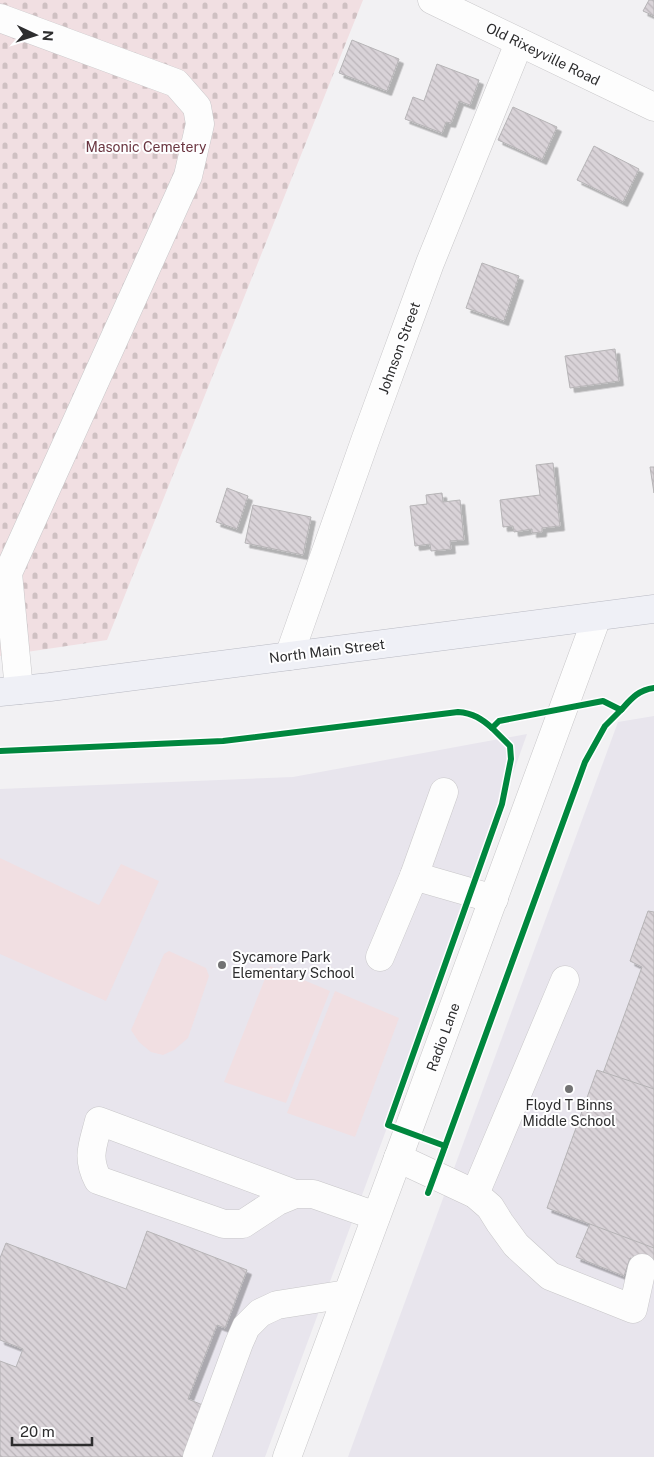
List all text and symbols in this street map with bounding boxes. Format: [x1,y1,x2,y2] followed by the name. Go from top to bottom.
[10,10,60,60] north arrow
[483,19,603,89] street label: Old Rixeyville Road
[40,30,56,42] text: N
[85,139,207,155] park label: Masonic Cemetery
[375,300,423,396] street label: Johnson Street
[268,636,386,666] street label: North Main Street
[232,949,355,981] place label: Sycamore Park Elementary School
[216,959,228,971] marker: Sycamore Park Elementary School
[423,1000,463,1073] street label: Radio Lane
[563,1083,575,1095] marker: Floyd T Binns Middle School
[523,1097,615,1129] place label: Floyd T Binns Middle School
[12,1414,92,1446] scale bar
[20,1423,55,1440] text: 20 m

